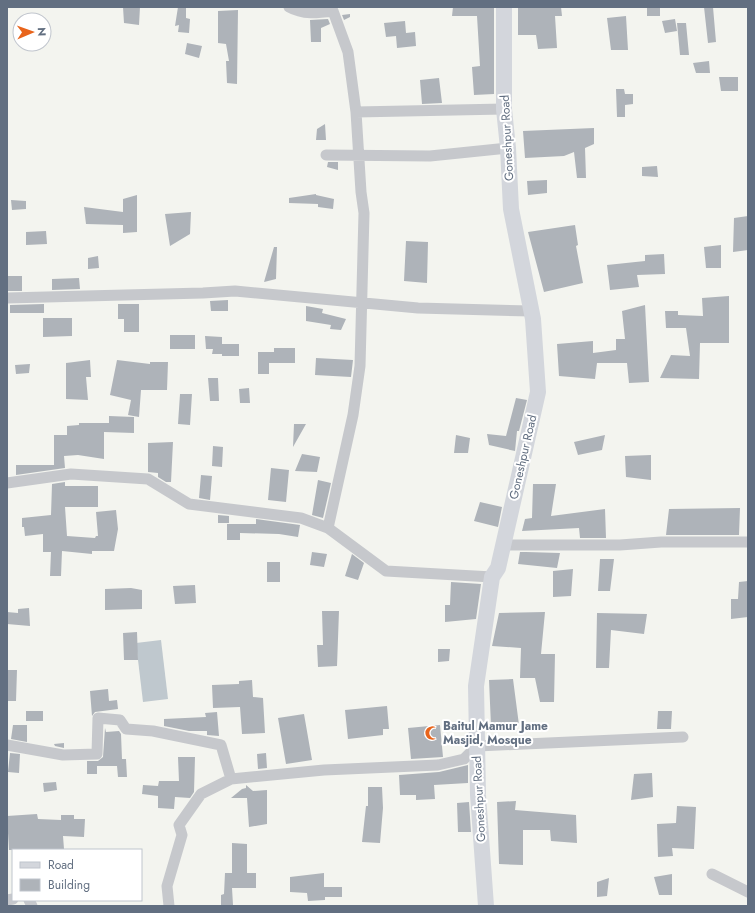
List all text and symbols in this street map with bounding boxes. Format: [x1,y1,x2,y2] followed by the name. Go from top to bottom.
[12,12,52,52] north arrow
[34,27,50,36] text: N
[496,94,518,182] street label: Goneshpur Road
[505,413,541,501] street label: Goneshpur Road
[443,717,548,749] place label: Baitul Mamur Jame Masjid, Mosque
[424,725,440,741] mosque icon: Baitul Mamur Jame Masjid, Mosque
[468,755,490,843] street label: Goneshpur Road
[12,849,142,901] legend
[48,856,74,874] text: Road
[48,876,90,894] text: Building

